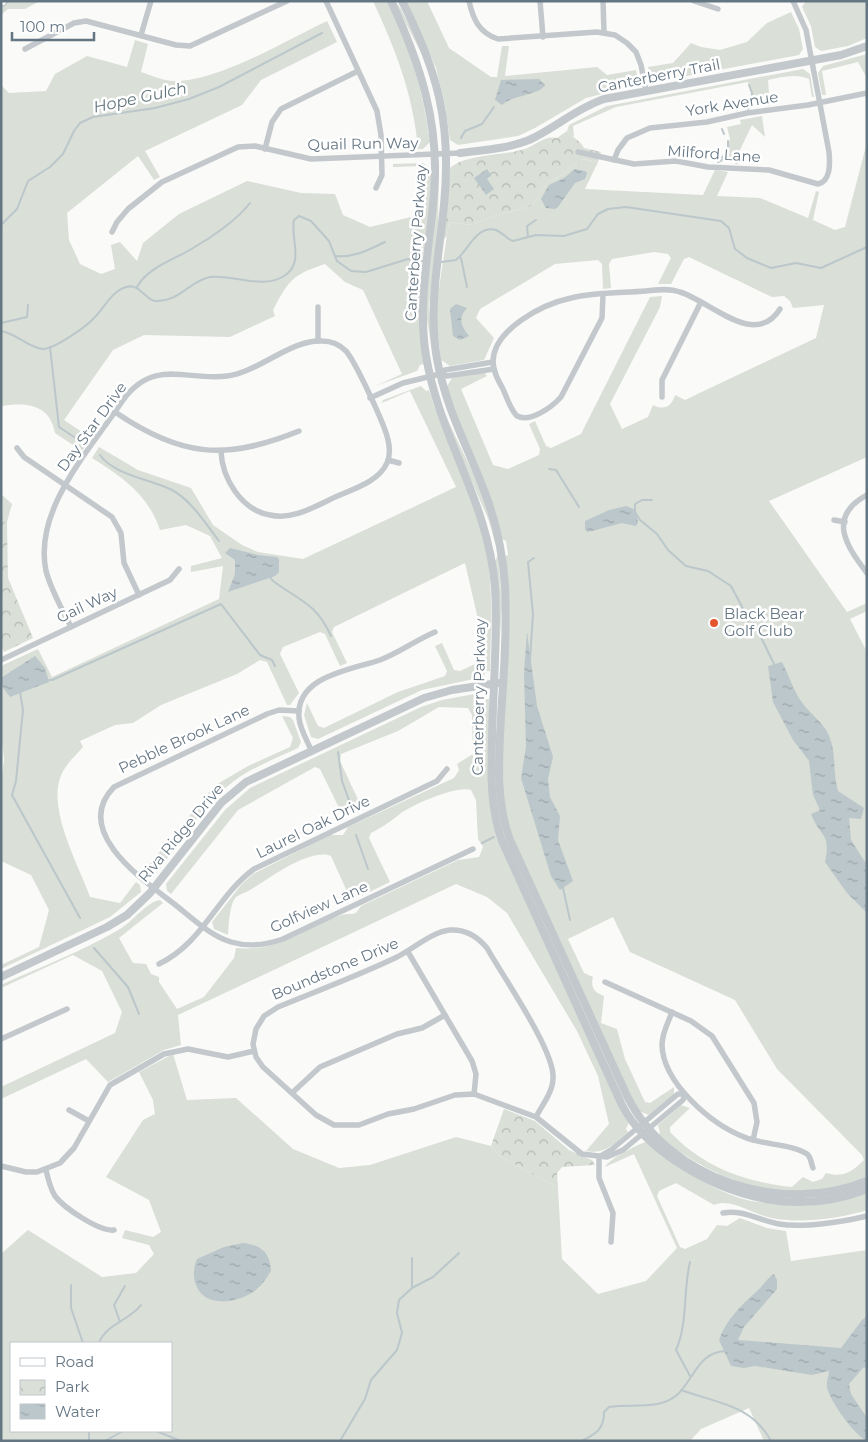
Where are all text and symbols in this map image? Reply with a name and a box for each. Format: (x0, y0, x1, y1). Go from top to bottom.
scale bar (12, 10, 95, 42)
text: 100 m (20, 17, 65, 36)
street label: Canterberry Trail (596, 54, 722, 97)
water label: Hope Gulch (92, 78, 188, 117)
street label: York Avenue (684, 87, 780, 120)
street label: Quail Run Way (307, 133, 420, 154)
street label: Milford Lane (667, 141, 761, 166)
street label: Canterberry Parkway (401, 163, 431, 322)
street label: Day Star Drive (53, 378, 130, 475)
street label: Gail Way (53, 582, 121, 627)
place label: Black Bear Golf Club (724, 604, 804, 640)
marker: Black Bear Golf Club (708, 617, 720, 629)
street label: Canterberry Parkway (468, 618, 489, 776)
street label: Pebble Brook Lane (115, 700, 252, 777)
street label: Riva Ridge Drive (134, 779, 227, 886)
street label: Laurel Oak Drive (253, 791, 373, 862)
street label: Golfview Lane (267, 876, 371, 937)
street label: Boundstone Drive (268, 933, 401, 1004)
legend (10, 1342, 172, 1432)
text: Road (55, 1352, 94, 1371)
text: Park (55, 1377, 89, 1396)
text: Water (55, 1402, 101, 1421)

